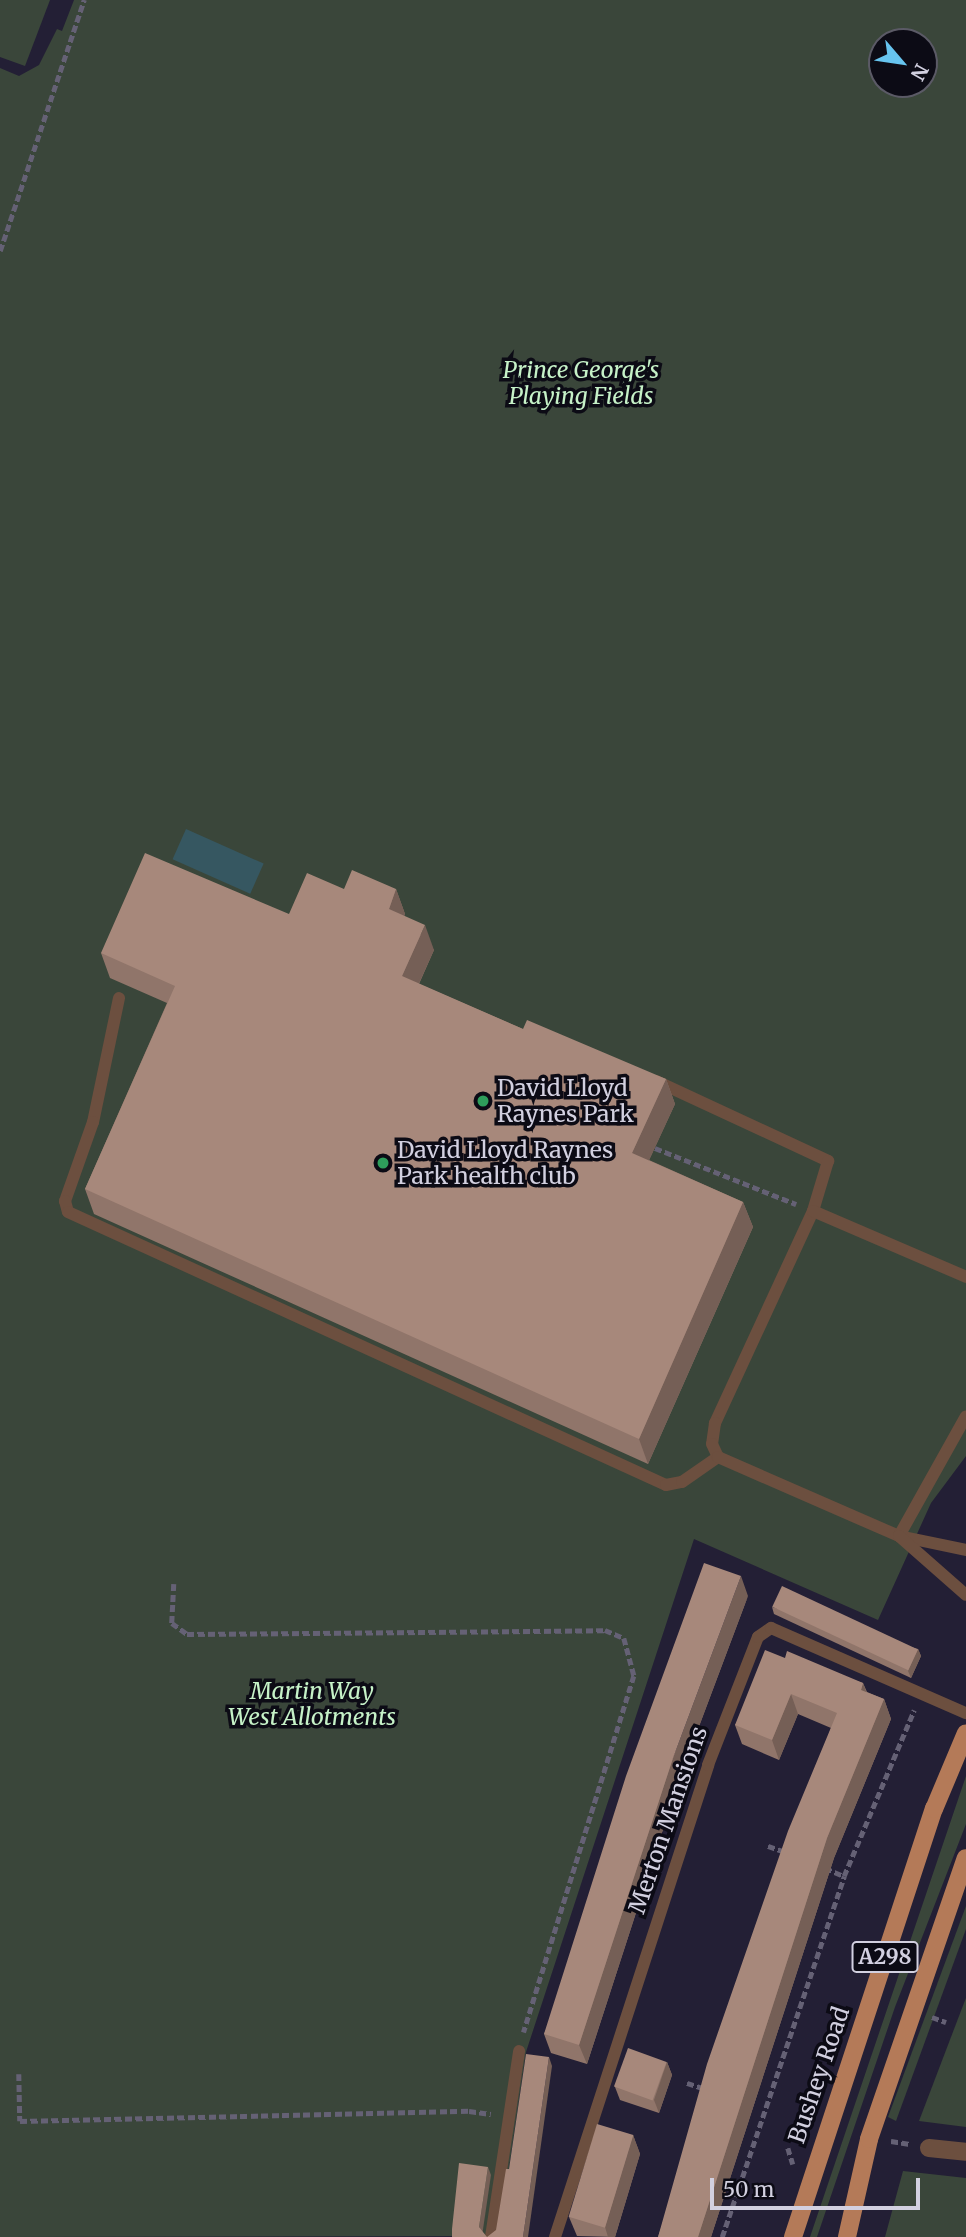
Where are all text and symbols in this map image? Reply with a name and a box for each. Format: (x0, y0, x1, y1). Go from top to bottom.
north arrow (868, 28, 938, 98)
text: N (905, 60, 934, 85)
park label: Prince George's Playing Fields (503, 356, 659, 410)
place label: David Lloyd Raynes Park (497, 1074, 634, 1128)
marker: David Lloyd Raynes Park (475, 1093, 491, 1109)
place label: David Lloyd Raynes Park health club (397, 1136, 613, 1190)
marker: David Lloyd Raynes Park health club (375, 1155, 391, 1171)
park label: Martin Way West Allotments (228, 1677, 396, 1731)
street label: Merton Mansions (623, 1723, 713, 1917)
road number: A298 (850, 1940, 920, 1974)
street label: Bushey Road (783, 2003, 855, 2147)
scale bar (714, 2164, 924, 2208)
text: 50 m (723, 2176, 774, 2203)

